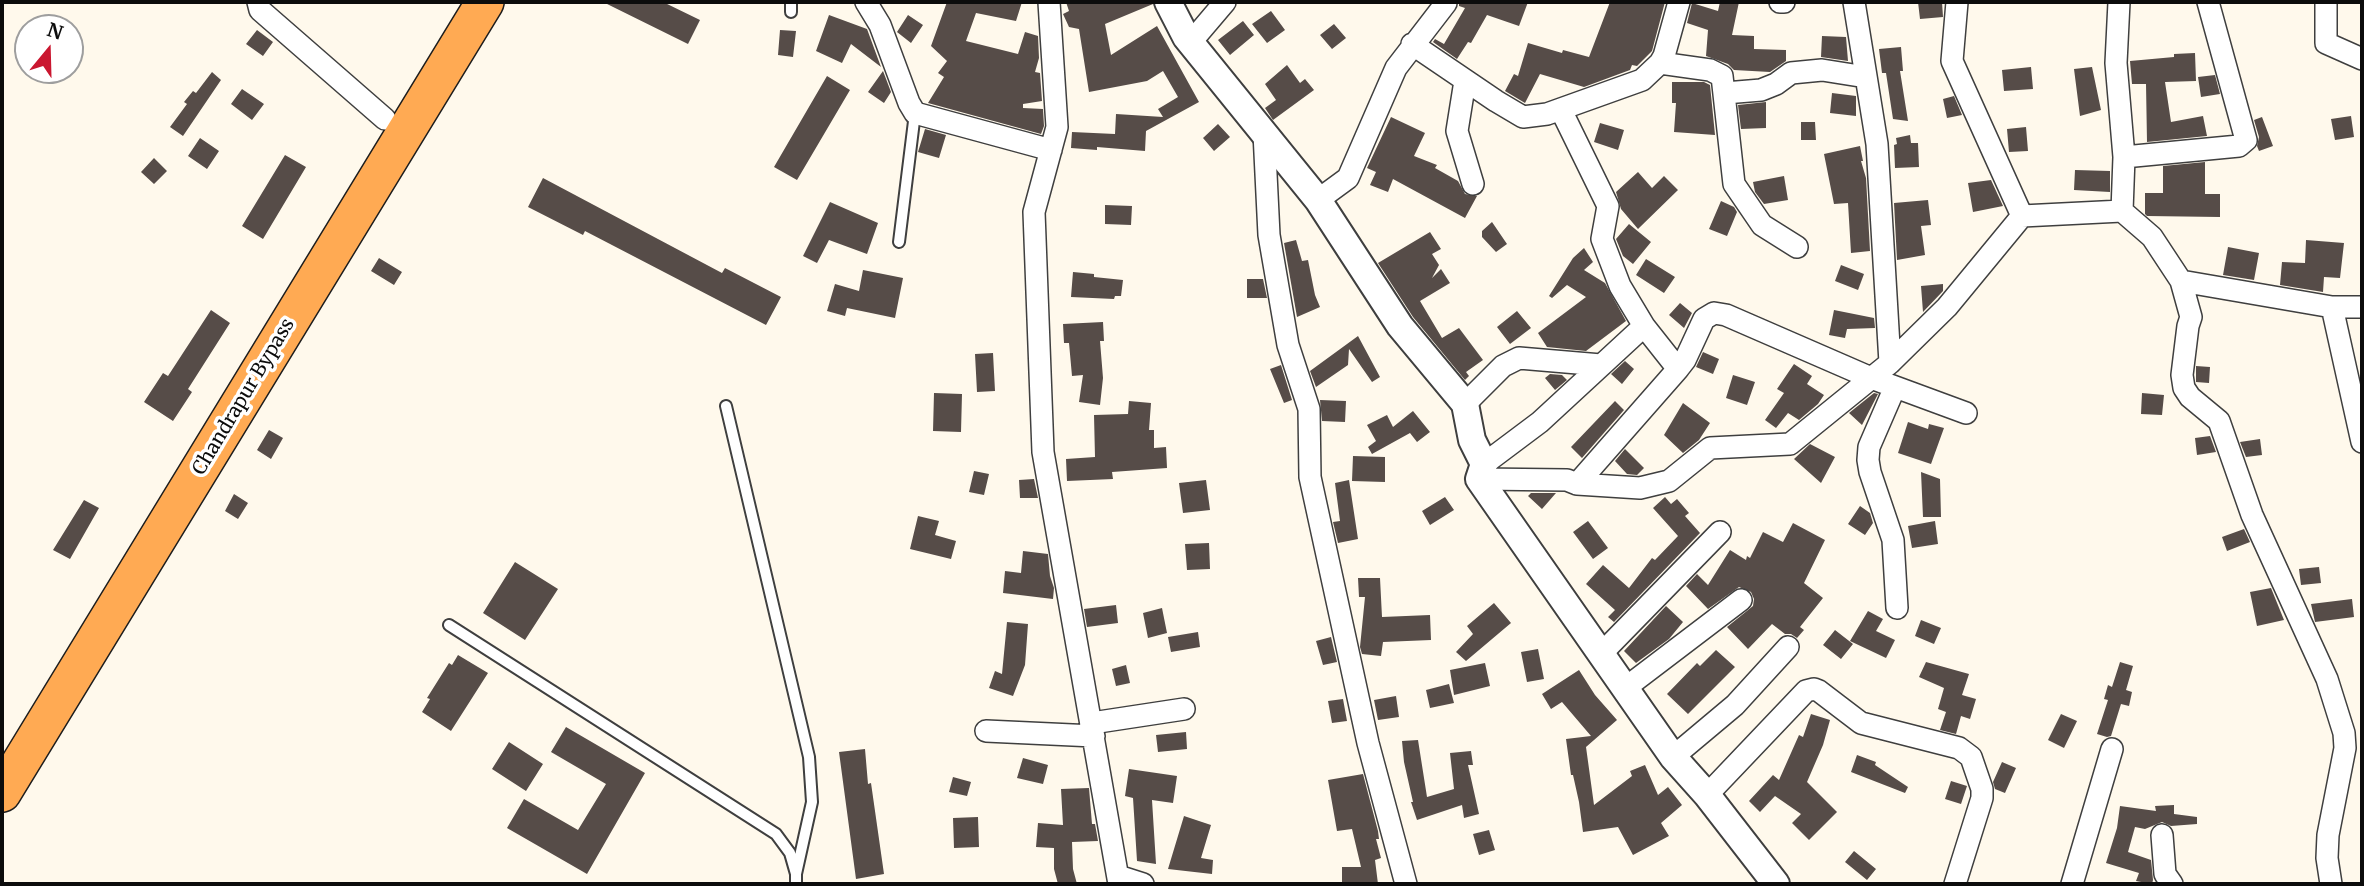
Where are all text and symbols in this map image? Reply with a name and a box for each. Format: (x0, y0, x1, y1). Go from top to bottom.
north arrow (14, 14, 84, 84)
text: N (44, 17, 66, 45)
street label: Chandrapur Bypass (188, 315, 300, 479)

